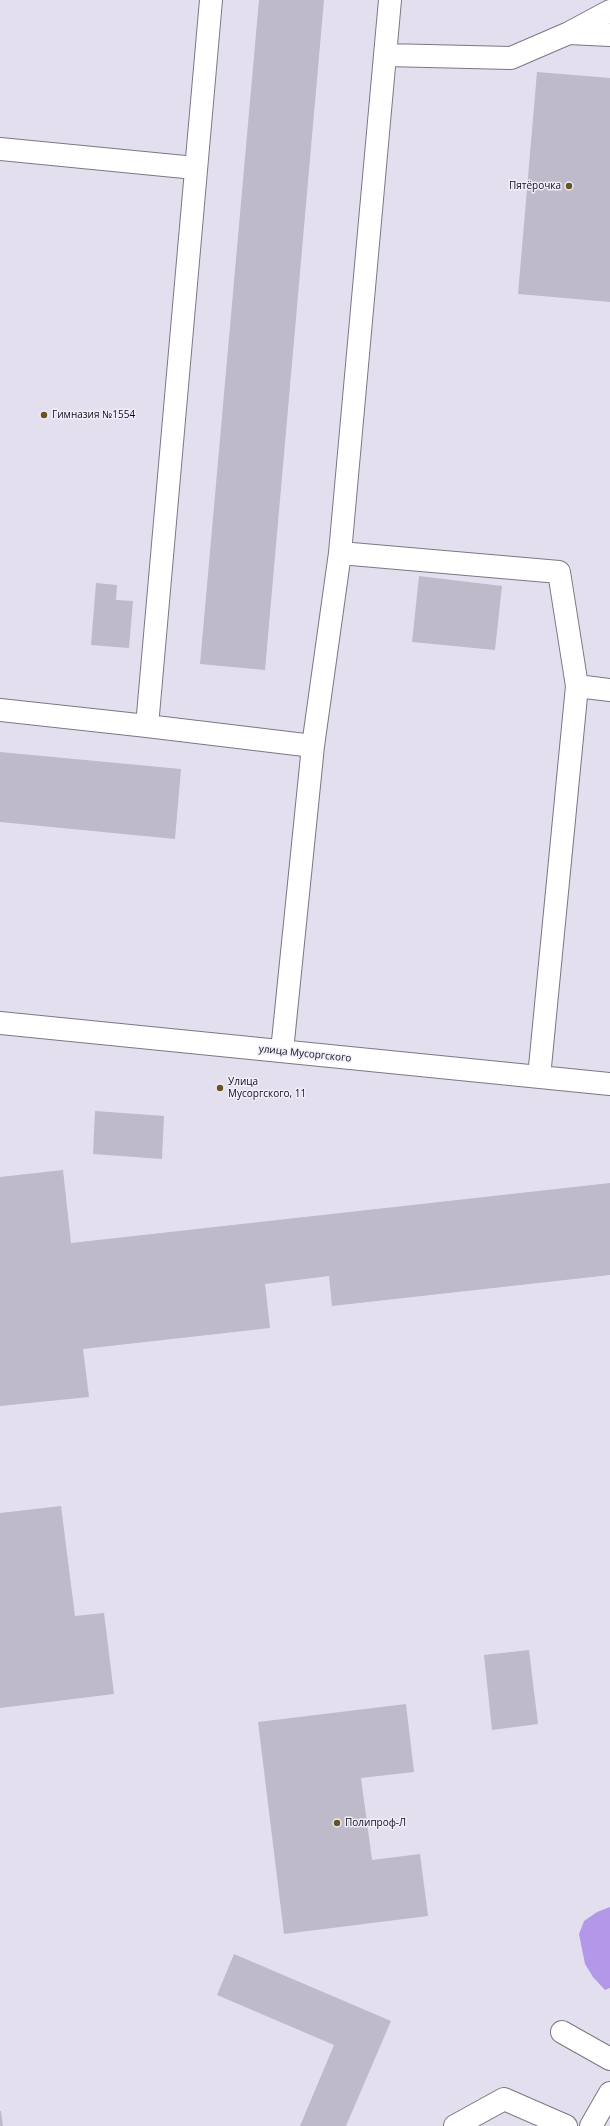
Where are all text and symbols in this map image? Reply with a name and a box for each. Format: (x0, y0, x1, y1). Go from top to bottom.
place label: Пятёрочка (509, 180, 561, 192)
marker: Пятёрочка (564, 181, 574, 191)
place label: Гимназия №1554 (52, 409, 135, 421)
marker: Гимназия №1554 (39, 410, 49, 420)
street label: улица Мусоргского (258, 1043, 352, 1065)
place label: Улица Мусоргского, 11 (228, 1076, 306, 1100)
marker: Улица Мусоргского, 11 (215, 1083, 225, 1093)
place label: Полипроф-Л (345, 1817, 406, 1829)
marker: Полипроф-Л (332, 1818, 342, 1828)

